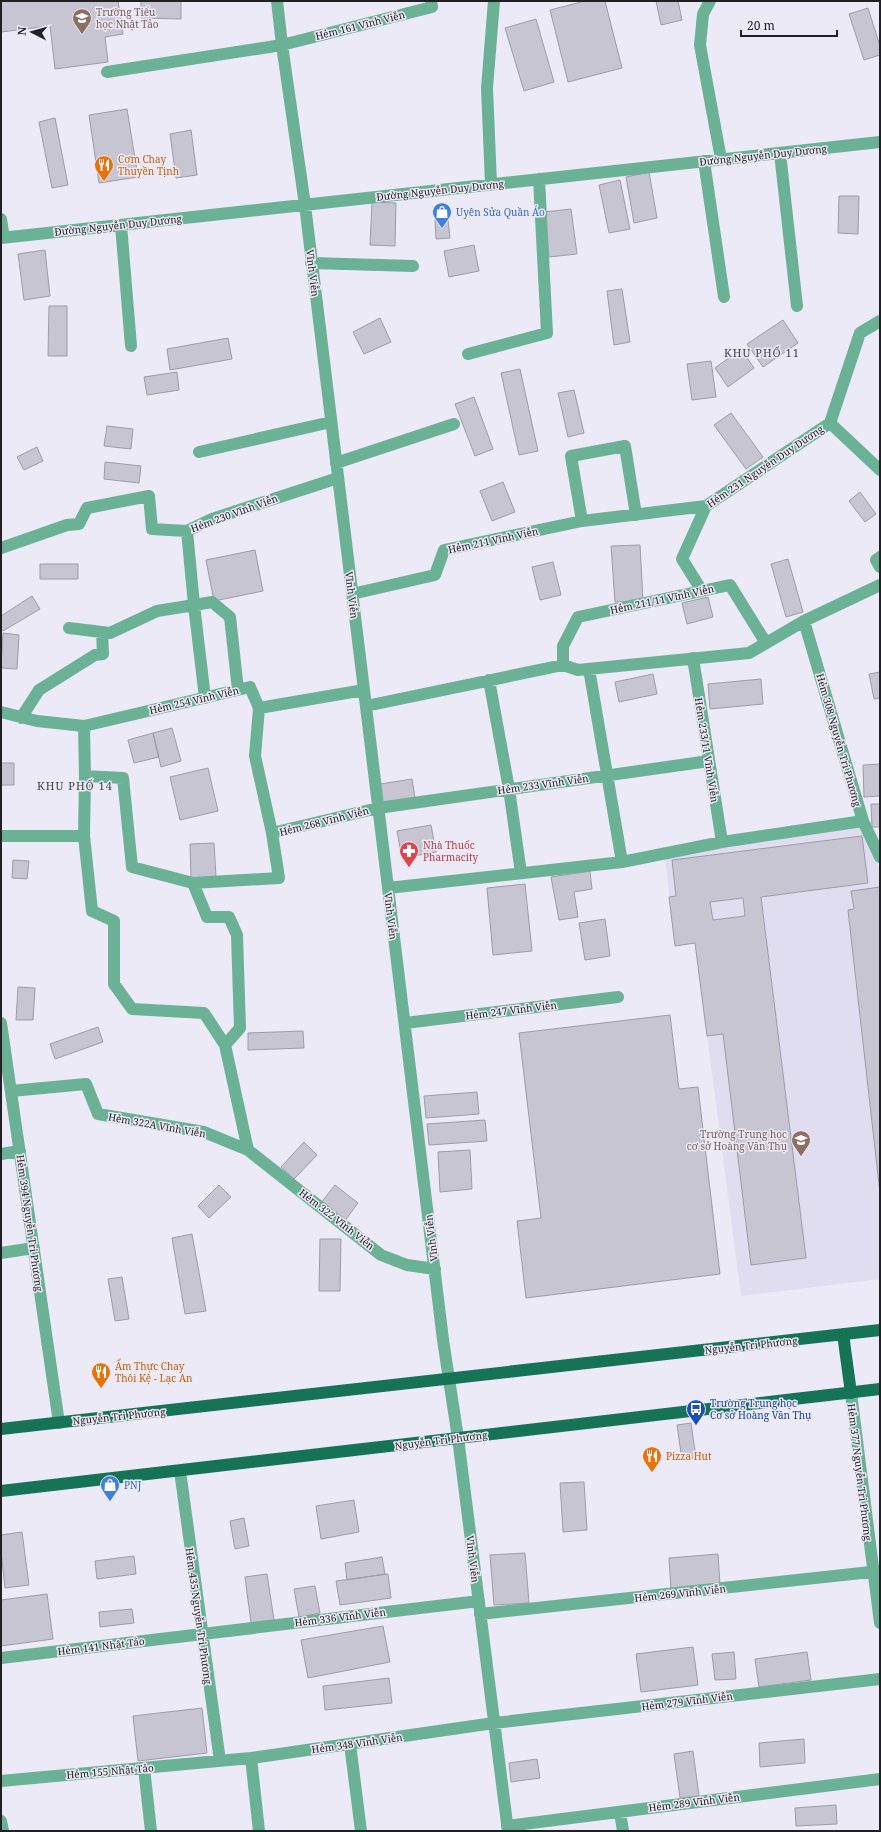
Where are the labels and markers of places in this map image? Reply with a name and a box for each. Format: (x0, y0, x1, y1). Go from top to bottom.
place label: Trường Tiểu học Nhật Tảo (96, 5, 159, 31)
school or university icon: Trường Tiểu học Nhật Tảo (71, 7, 93, 35)
place label: Cơm Chay Thuyền Tịnh (118, 152, 180, 178)
restaurant icon: Cơm Chay Thuyền Tịnh (93, 154, 115, 182)
shop icon: Uyên Sửa Quần Áo (431, 201, 453, 229)
place label: Uyên Sửa Quần Áo (456, 205, 545, 219)
place label: Nhà Thuốc Pharmacity (423, 838, 478, 864)
pharmacy icon: Nhà Thuốc Pharmacity (398, 840, 420, 868)
place label: Trường Trung học cơ sở Hoàng Văn Thụ (687, 1127, 788, 1153)
school or university icon: Trường Trung học cơ sở Hoàng Văn Thụ (790, 1129, 812, 1157)
place label: Ẩm Thực Chay Thôi Kệ - Lạc An (115, 1358, 193, 1385)
restaurant icon: Ẩm Thực Chay Thôi Kệ - Lạc An (90, 1361, 112, 1389)
place label: Trường Trung học Cơ sở Hoàng Văn Thụ (710, 1396, 812, 1422)
bus stop icon: Trường Trung học Cơ sở Hoàng Văn Thụ (685, 1398, 707, 1426)
restaurant icon: Pizza Hut (641, 1445, 663, 1473)
place label: Pizza Hut (666, 1449, 712, 1463)
shop icon: PNJ (99, 1474, 121, 1502)
place label: PNJ (124, 1478, 142, 1492)

